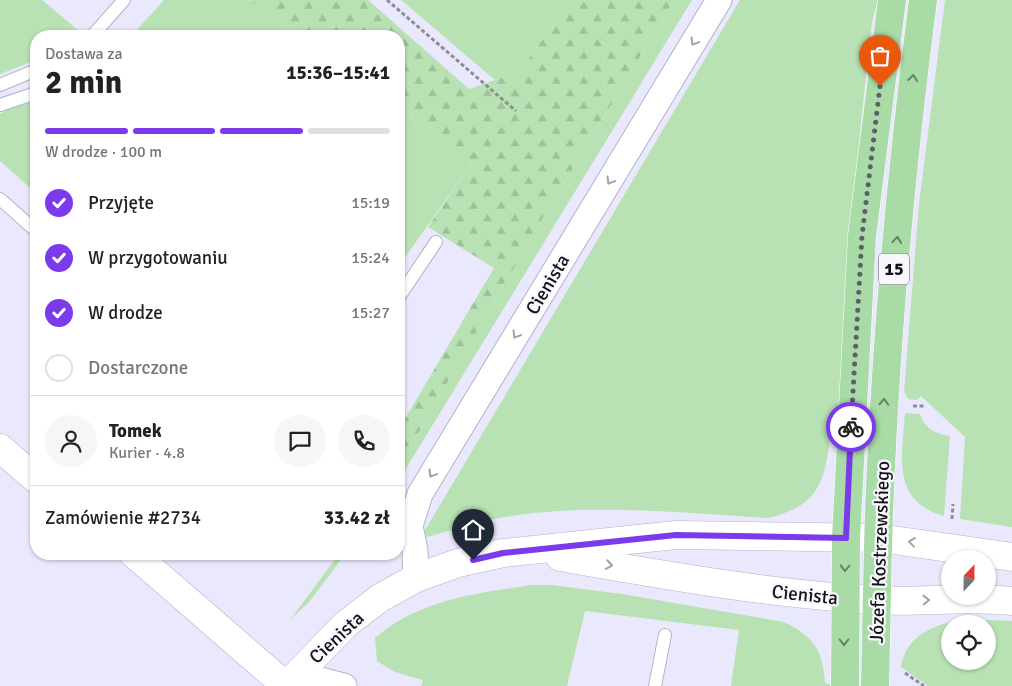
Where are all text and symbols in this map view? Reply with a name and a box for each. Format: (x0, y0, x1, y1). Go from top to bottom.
pin (859, 35, 901, 86)
one-way arrow (690, 36, 700, 45)
icon: bag (866, 42, 894, 70)
text: Dostawa za (45, 44, 123, 64)
text: 15:36–15:41 (286, 61, 390, 85)
text: 2 min (45, 63, 122, 102)
one-way arrow (907, 74, 918, 82)
text: W drodze · 100 m (45, 142, 162, 162)
one-way arrow (606, 175, 616, 184)
icon: check (45, 189, 73, 217)
text: Przyjęte (88, 191, 154, 215)
text: 15:19 (351, 193, 390, 213)
one-way arrow (891, 236, 902, 244)
icon: check (45, 244, 73, 272)
text: W przygotowaniu (88, 246, 228, 270)
text: 15:24 (351, 248, 390, 268)
street label: Cienista (521, 250, 575, 319)
road number: 15 (879, 253, 909, 284)
icon: check (45, 299, 73, 327)
text: W drodze (88, 301, 163, 325)
text: 15:27 (351, 303, 390, 323)
one-way arrow (513, 329, 523, 338)
text: Dostarczone (88, 356, 188, 380)
one-way arrow (879, 398, 890, 406)
courier (826, 402, 876, 452)
icon: bike (837, 413, 865, 441)
button: person (45, 415, 97, 467)
button: chat (274, 415, 326, 467)
button: phone (338, 415, 390, 467)
text: Tomek (109, 419, 162, 443)
text: Kurier · 4.8 (109, 443, 185, 463)
street label: Józefa Kostrzewskiego (865, 460, 895, 644)
one-way arrow (429, 468, 439, 477)
text: Zamówienie #2734 (45, 506, 201, 530)
text: 33.42 zł (324, 506, 390, 530)
pin (452, 509, 494, 560)
icon: home (459, 516, 487, 544)
one-way arrow (908, 537, 916, 548)
north arrow (941, 550, 996, 605)
map controls (941, 550, 996, 670)
one-way arrow (604, 560, 613, 570)
one-way arrow (840, 564, 850, 572)
street label: Cienista (771, 580, 839, 610)
one-way arrow (922, 595, 930, 605)
street label: Cienista (304, 606, 369, 669)
button: locate (941, 615, 996, 670)
one-way arrow (839, 638, 849, 646)

